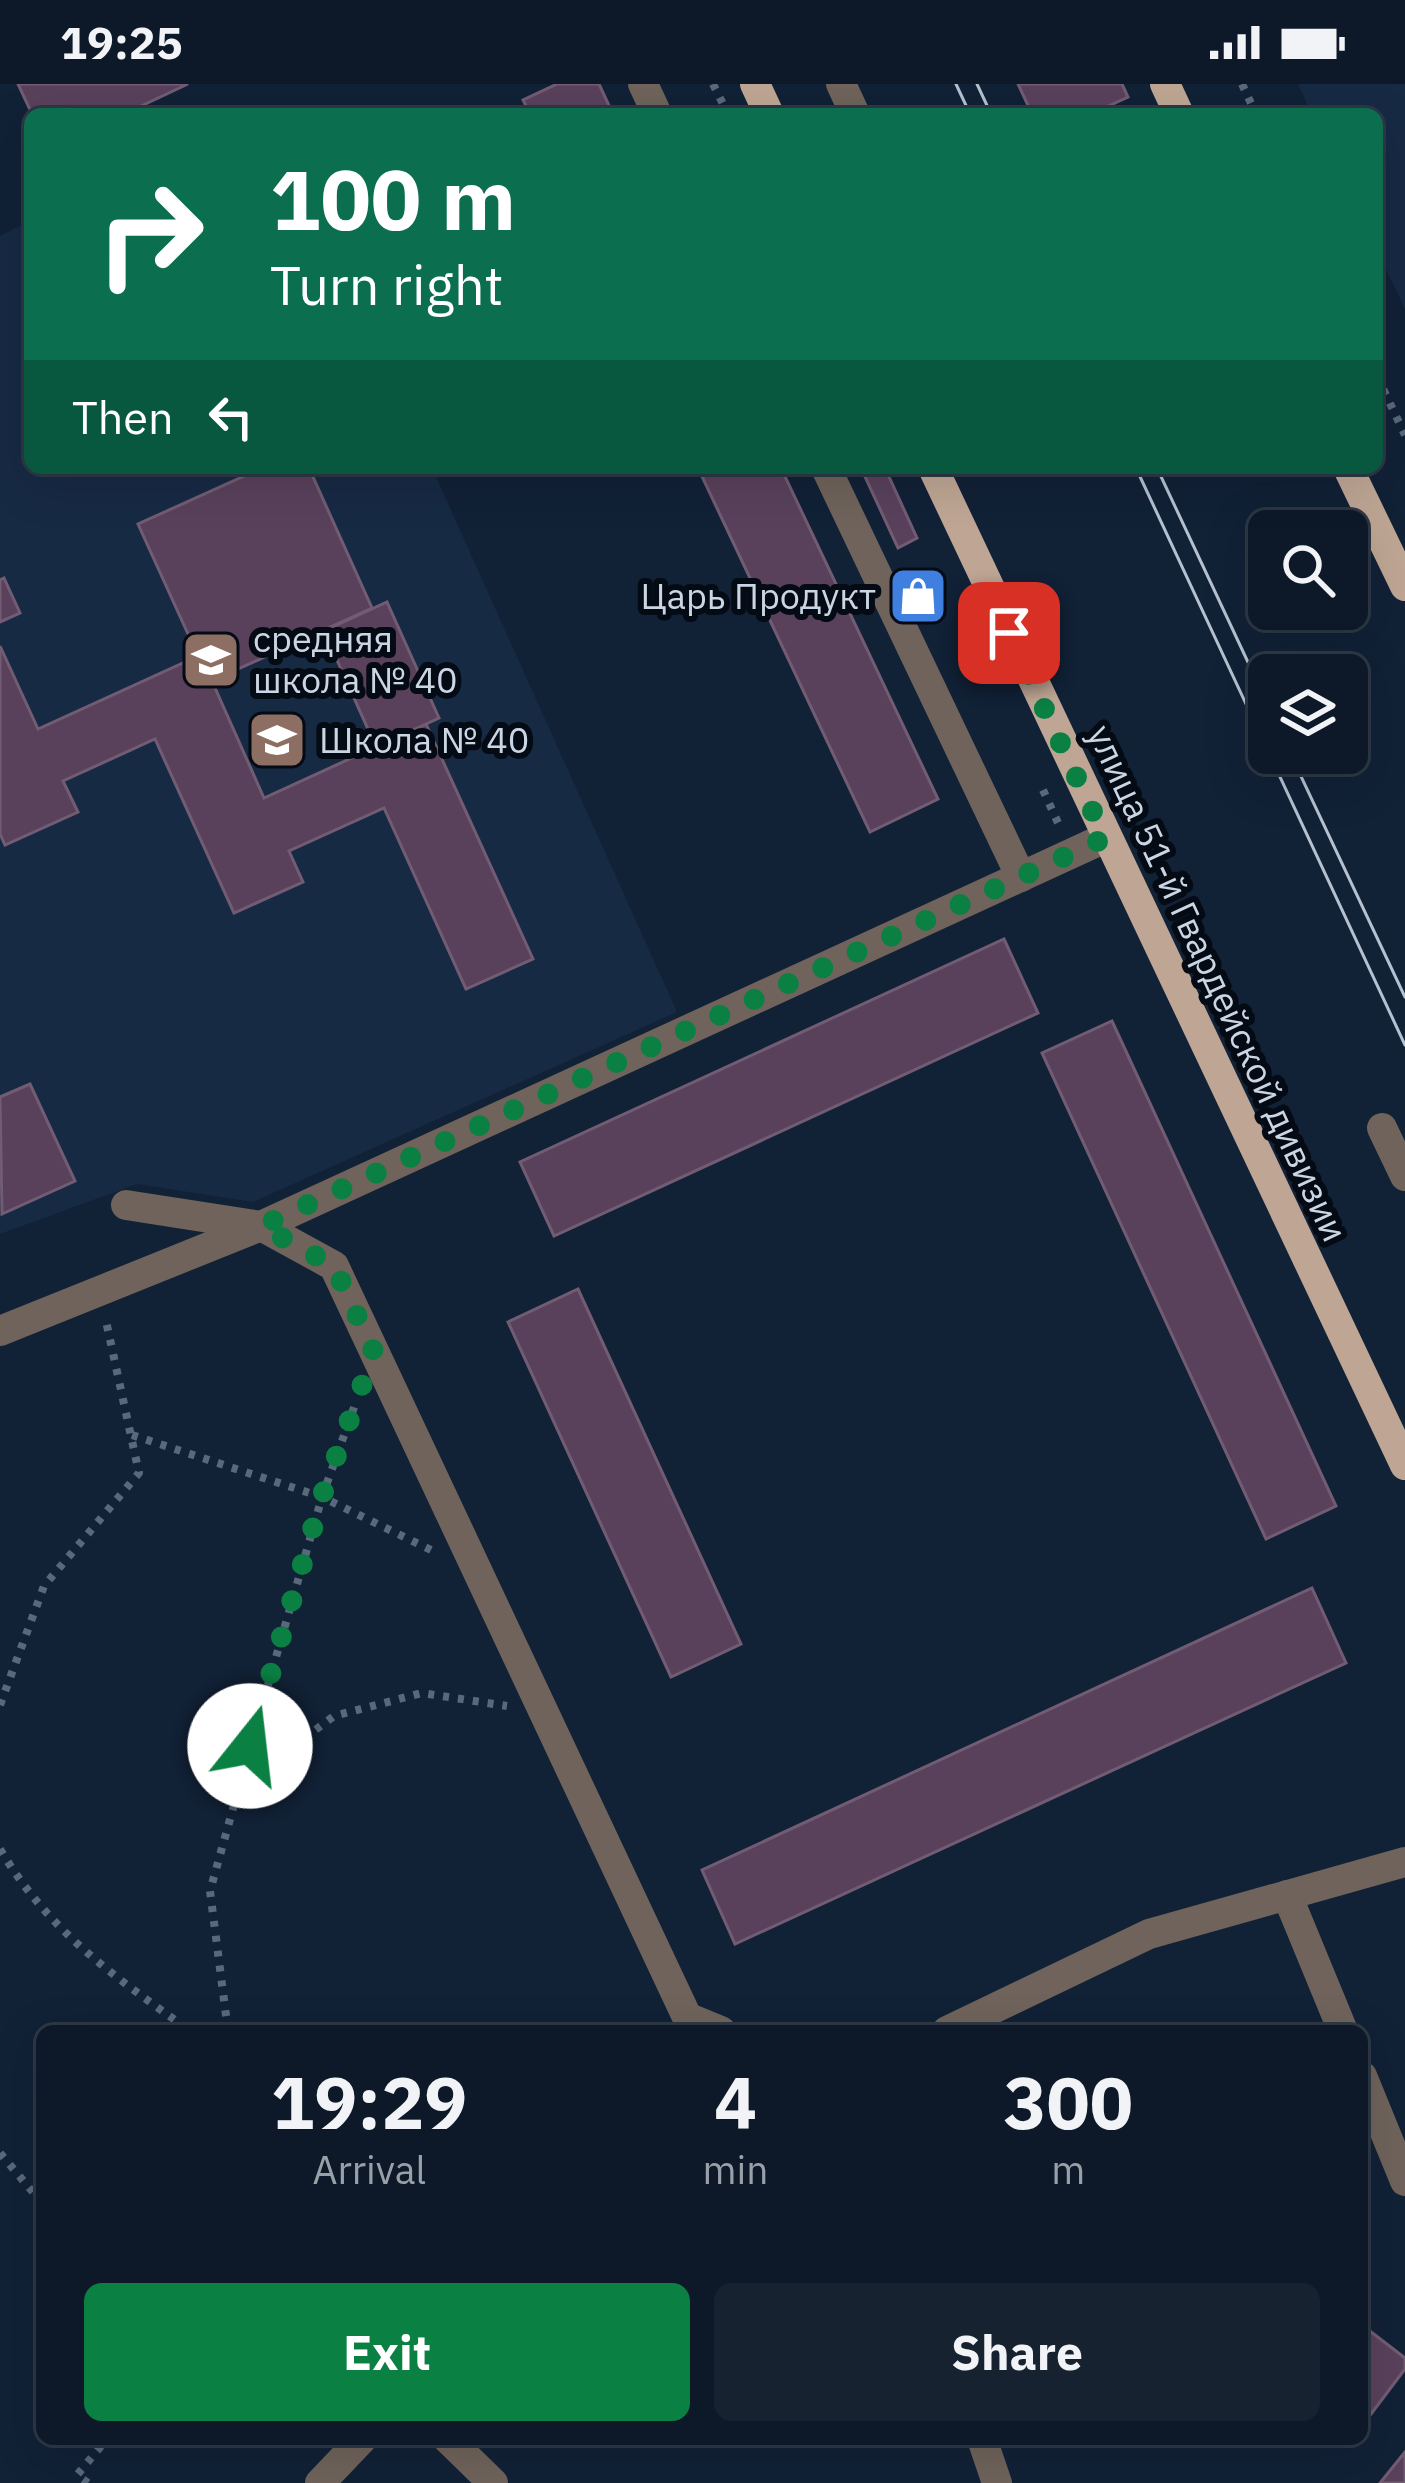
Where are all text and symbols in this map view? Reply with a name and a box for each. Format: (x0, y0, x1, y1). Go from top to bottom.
text: 19:25 (60, 13, 183, 71)
text: 100 m (270, 144, 516, 253)
icon: right (72, 156, 228, 312)
text: Turn right (270, 250, 504, 320)
icon: left (198, 384, 264, 450)
text: Then (72, 388, 174, 446)
map controls (1248, 510, 1368, 774)
button: search (1248, 510, 1368, 630)
shop icon: Царь Продукт (887, 565, 949, 627)
place label: Царь Продукт (641, 572, 876, 619)
pin (958, 582, 1060, 684)
icon: arrive (976, 600, 1042, 666)
place label: средняя школа № 40 (253, 615, 458, 703)
school or university icon: средняя школа № 40 (180, 629, 242, 691)
button: layers (1248, 654, 1368, 774)
school or university icon: Школа № 40 (246, 709, 308, 771)
place label: Школа № 40 (319, 716, 529, 763)
street label: улица 51-й Гвардейской дивизии (1078, 717, 1359, 1249)
position arrow (187, 1683, 313, 1809)
text: 19:29 (271, 2055, 468, 2149)
text: 4 (714, 2055, 757, 2149)
text: 300 (1003, 2055, 1133, 2149)
text: Arrival (312, 2144, 426, 2195)
text: min (703, 2144, 768, 2195)
text: m (1051, 2144, 1085, 2195)
button: Exit (84, 2283, 690, 2421)
button: Share (714, 2283, 1320, 2421)

